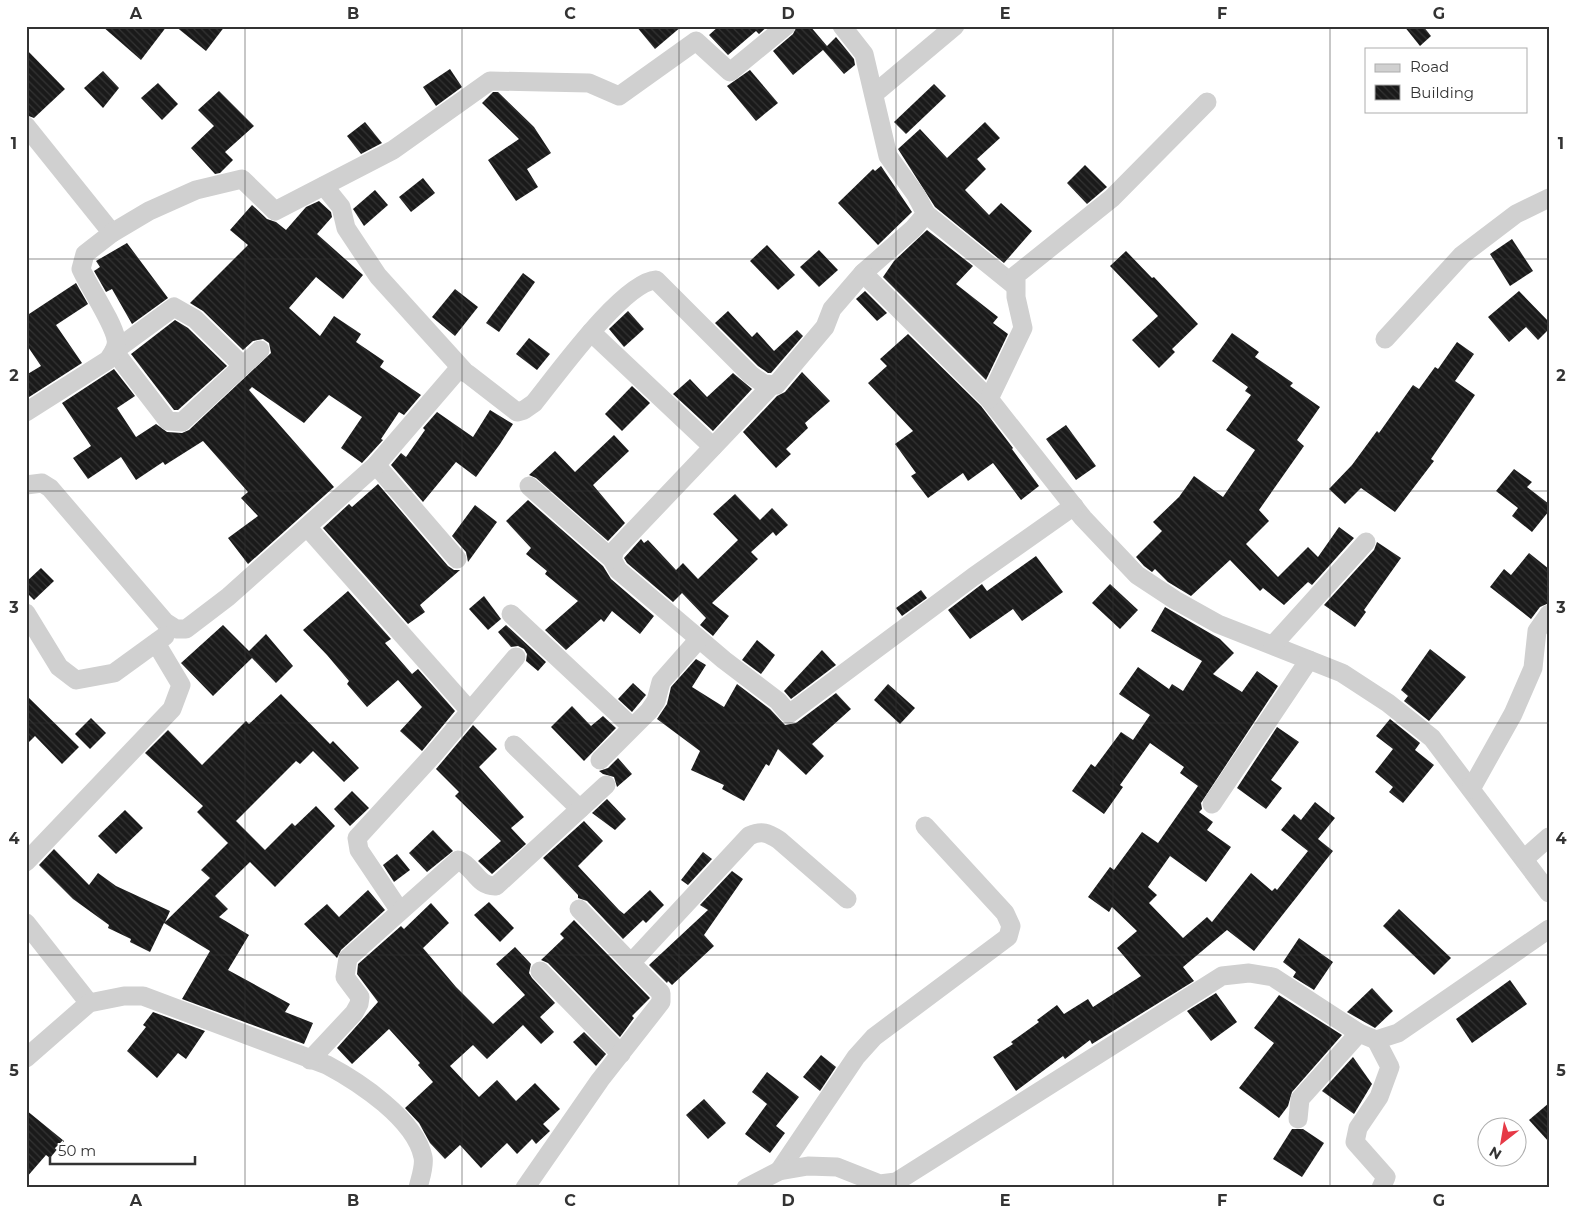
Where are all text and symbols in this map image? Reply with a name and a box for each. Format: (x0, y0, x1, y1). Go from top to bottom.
text: A (129, 4, 143, 23)
text: B (347, 4, 359, 23)
text: C (564, 4, 576, 23)
text: D (781, 4, 795, 23)
text: E (1000, 4, 1010, 23)
text: F (1217, 4, 1227, 23)
text: G (1433, 4, 1445, 23)
legend (1365, 48, 1528, 112)
text: Road (1410, 57, 1449, 76)
text: Building (1410, 83, 1474, 102)
text: 1 (11, 134, 17, 153)
text: 1 (1558, 134, 1564, 153)
text: 2 (9, 366, 19, 385)
text: 2 (1556, 366, 1566, 385)
text: 3 (8, 598, 19, 617)
text: 3 (1555, 598, 1566, 617)
text: 4 (8, 829, 20, 848)
text: 4 (1555, 829, 1567, 848)
text: 5 (9, 1061, 19, 1080)
text: 5 (1556, 1061, 1566, 1080)
north arrow (1478, 1116, 1528, 1166)
scale bar (50, 1134, 195, 1166)
text: 50 m (58, 1141, 96, 1160)
text: N (1486, 1143, 1505, 1164)
text: A (129, 1191, 143, 1210)
text: B (347, 1191, 359, 1210)
text: C (564, 1191, 576, 1210)
text: D (781, 1191, 795, 1210)
text: E (1000, 1191, 1010, 1210)
text: F (1217, 1191, 1227, 1210)
text: G (1433, 1191, 1445, 1210)

